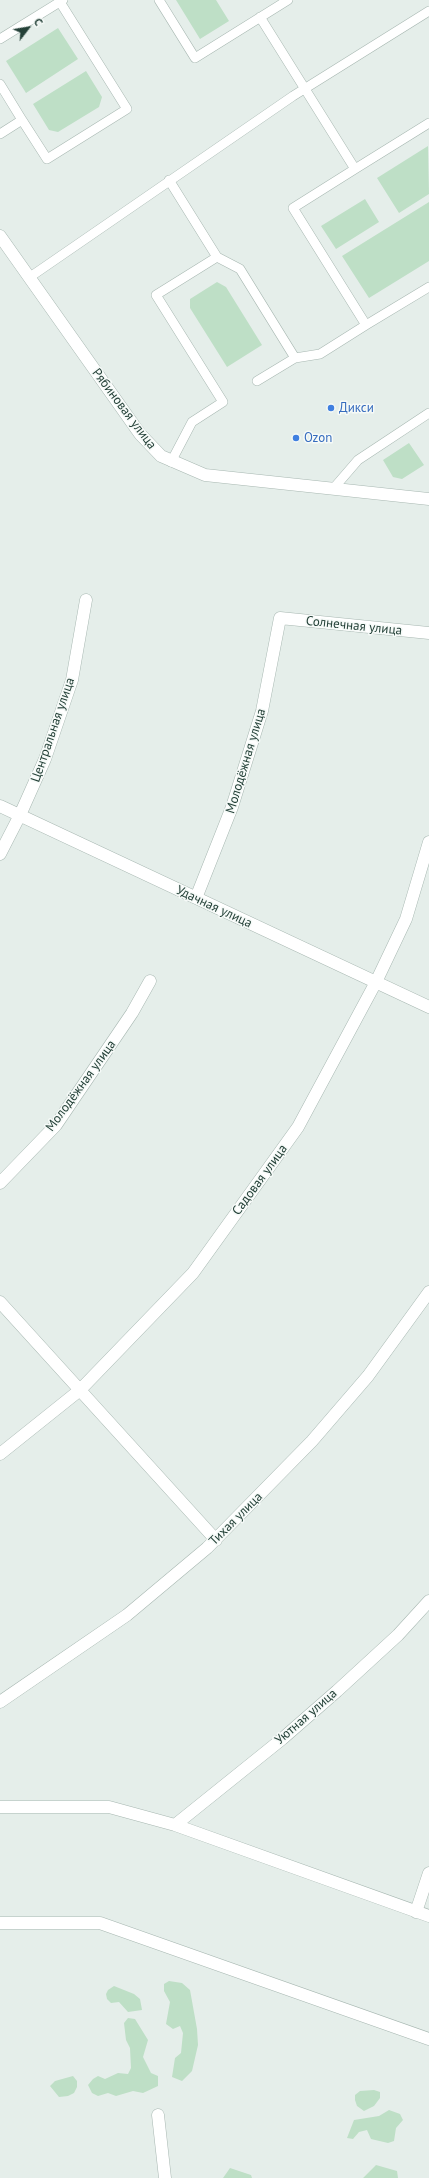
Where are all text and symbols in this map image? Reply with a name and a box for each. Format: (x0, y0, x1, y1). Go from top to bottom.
north arrow (8, 8, 48, 48)
text: С (31, 16, 46, 28)
street label: Рябиновая улица (89, 366, 159, 452)
place label: Дикси (339, 400, 374, 416)
marker: Дикси (326, 403, 336, 413)
place label: Ozon (304, 430, 332, 446)
marker: Ozon (291, 433, 301, 443)
street label: Солнечная улица (305, 613, 403, 639)
street label: Центральная улица (28, 676, 78, 784)
street label: Молодёжная улица (223, 707, 269, 815)
street label: Удачная улица (174, 883, 254, 931)
street label: Молодёжная улица (43, 1037, 119, 1135)
street label: Садовая улица (229, 1142, 291, 1218)
street label: Тихая улица (206, 1489, 266, 1549)
street label: Уютная улица (272, 1686, 340, 1748)

